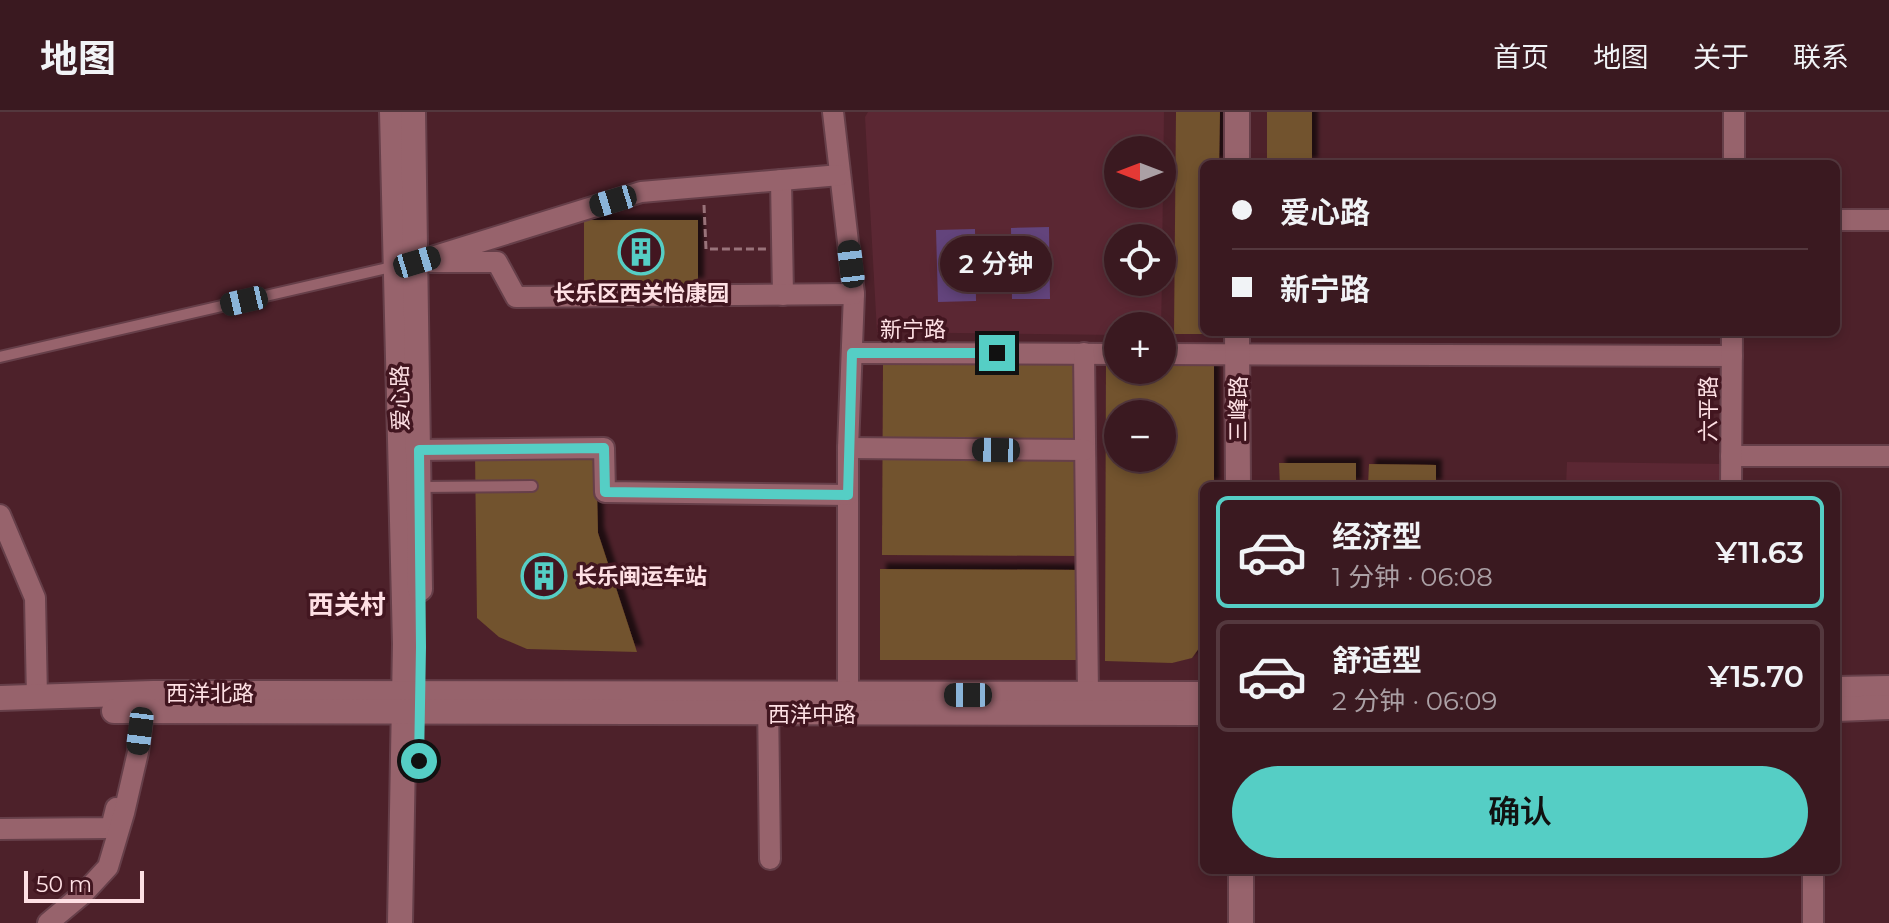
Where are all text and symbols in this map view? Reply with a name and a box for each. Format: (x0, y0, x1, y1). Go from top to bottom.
text: 地图 (40, 35, 116, 82)
text: 首页 (1493, 40, 1549, 74)
text: 地图 (1593, 40, 1649, 74)
text: 关于 (1693, 40, 1749, 74)
text: 联系 (1793, 40, 1849, 74)
north arrow (1104, 136, 1176, 208)
map controls (1104, 136, 1176, 472)
car (587, 183, 639, 219)
text: 爱心路 (1280, 194, 1370, 231)
button: locate (1104, 224, 1176, 296)
building icon: 长乐区西关怡康园 (617, 228, 665, 276)
callout: 2 分钟 (941, 237, 1053, 293)
car (836, 239, 866, 289)
car (391, 244, 443, 280)
text: 2 分钟 (959, 248, 1033, 280)
text: 新宁路 (1280, 271, 1370, 308)
place label: 长乐区西关怡康园 (553, 280, 729, 307)
car (218, 284, 270, 318)
button: + (1104, 312, 1176, 384)
street label: 新宁路 (880, 316, 946, 343)
route end (979, 335, 1015, 371)
street label: 爱心路 (386, 365, 415, 431)
street label: 三峰路 (1225, 376, 1252, 442)
street label: 六平路 (1695, 376, 1722, 442)
button: − (1104, 400, 1176, 472)
car (972, 438, 1020, 462)
icon: car (1236, 516, 1308, 588)
text: 经济型 (1332, 518, 1422, 555)
text: ¥11.63 (1715, 534, 1804, 571)
building icon: 长乐闽运车站 (520, 552, 568, 600)
text: 1 分钟 · 06:08 (1332, 561, 1493, 593)
place label: 长乐闽运车站 (575, 563, 707, 590)
district label: 西关村 (308, 589, 386, 621)
icon: car (1236, 640, 1308, 712)
text: 舒适型 (1332, 642, 1422, 679)
text: ¥15.70 (1708, 658, 1804, 695)
street label: 西洋北路 (166, 680, 254, 707)
car (944, 683, 992, 707)
text: 2 分钟 · 06:09 (1332, 685, 1497, 717)
street label: 西洋中路 (768, 701, 856, 728)
car (125, 706, 155, 756)
route start (401, 743, 437, 779)
button: 确认 (1232, 766, 1808, 858)
scale bar (24, 867, 144, 903)
text: 50 m (36, 871, 92, 898)

